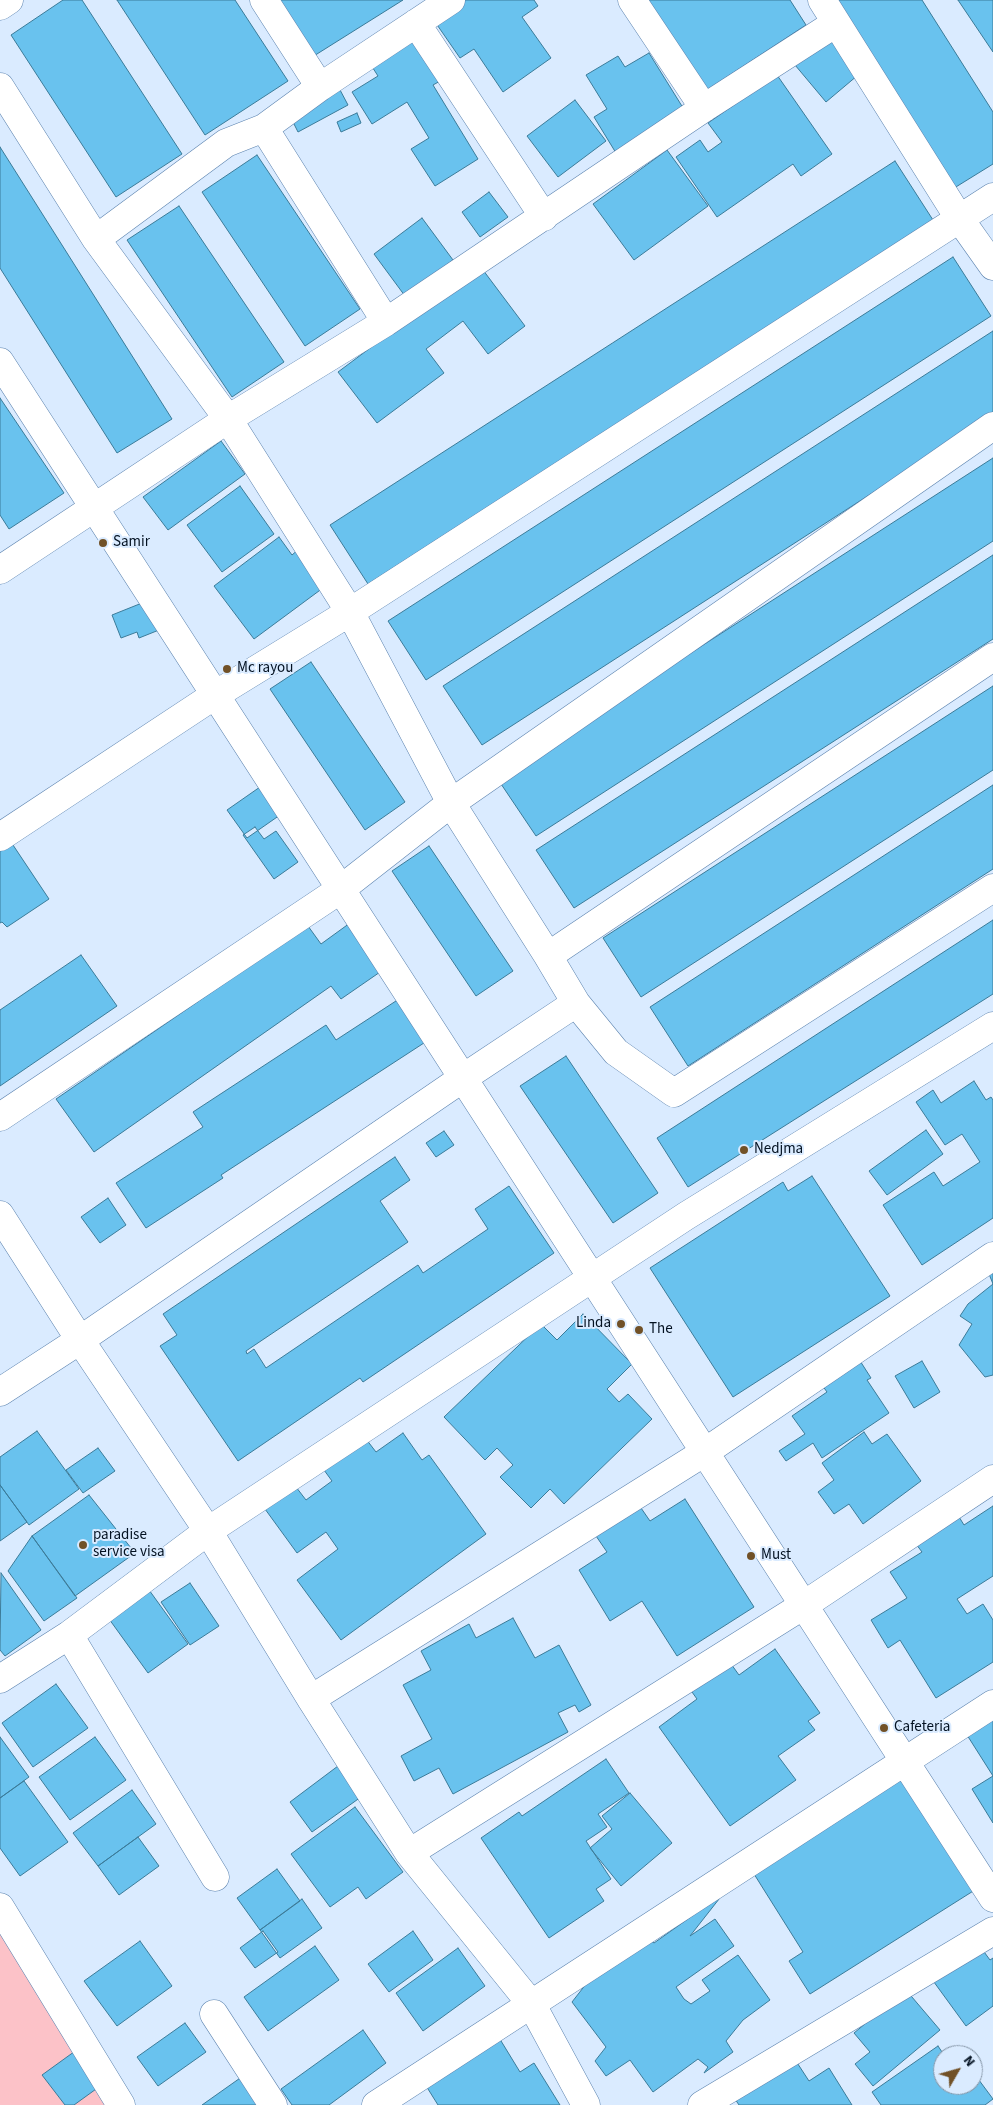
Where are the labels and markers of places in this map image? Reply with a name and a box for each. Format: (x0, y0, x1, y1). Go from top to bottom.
place label: Samir (113, 534, 150, 552)
marker: Samir (97, 537, 109, 549)
place label: Mc rayou (237, 660, 293, 678)
marker: Mc rayou (221, 663, 233, 675)
place label: Nedjma (754, 1141, 803, 1159)
marker: Nedjma (738, 1144, 750, 1156)
place label: Linda (576, 1315, 611, 1333)
marker: Linda (615, 1318, 627, 1330)
place label: The (649, 1321, 673, 1339)
marker: The (633, 1324, 645, 1336)
place label: paradise service visa (93, 1527, 165, 1562)
marker: paradise service visa (77, 1539, 89, 1551)
place label: Must (761, 1547, 791, 1565)
marker: Must (745, 1550, 757, 1562)
place label: Cafeteria (894, 1719, 950, 1737)
marker: Cafeteria (878, 1722, 890, 1734)

